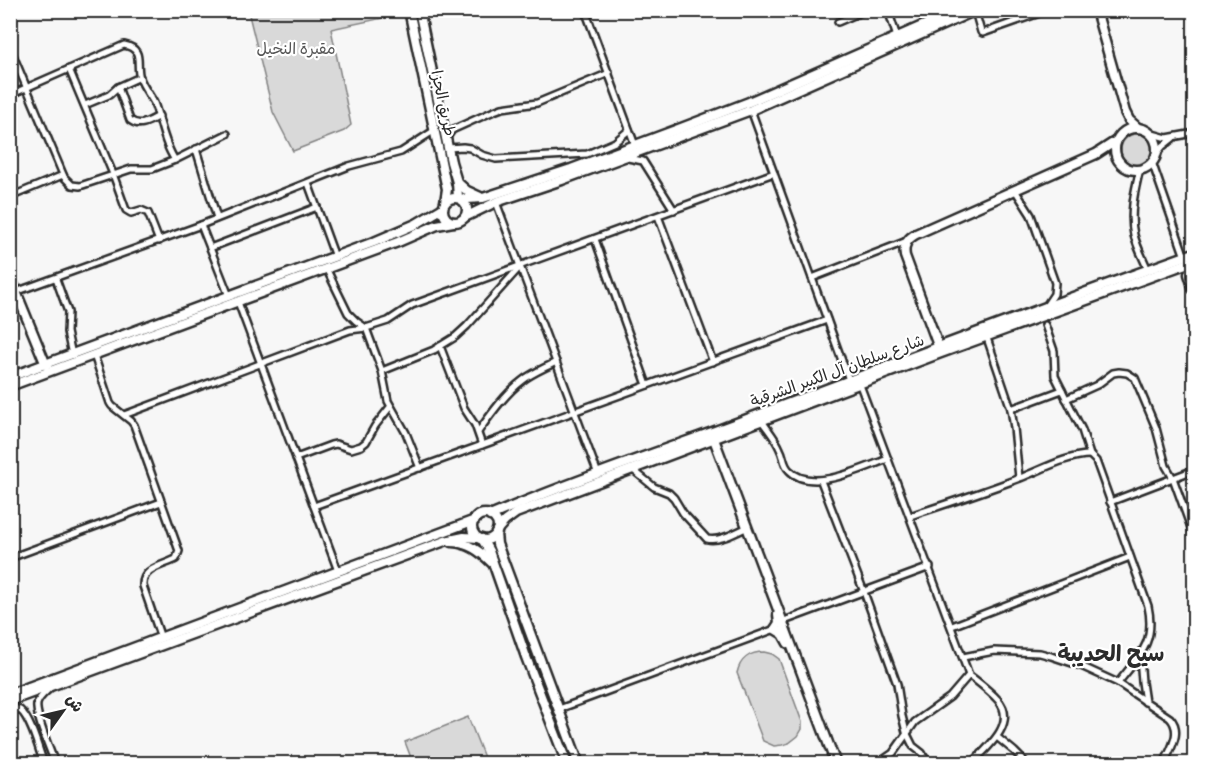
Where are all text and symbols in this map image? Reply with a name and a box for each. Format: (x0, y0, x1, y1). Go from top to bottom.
park label: مقبرة النخيل (256, 37, 336, 59)
street label: طريق الجزا (426, 68, 462, 138)
street label: شارع سلطان آل الكبير الشرقية (747, 328, 927, 413)
district label: سيح الحديبة (1058, 638, 1164, 668)
north arrow (33, 681, 93, 741)
text: ش (61, 689, 89, 716)

